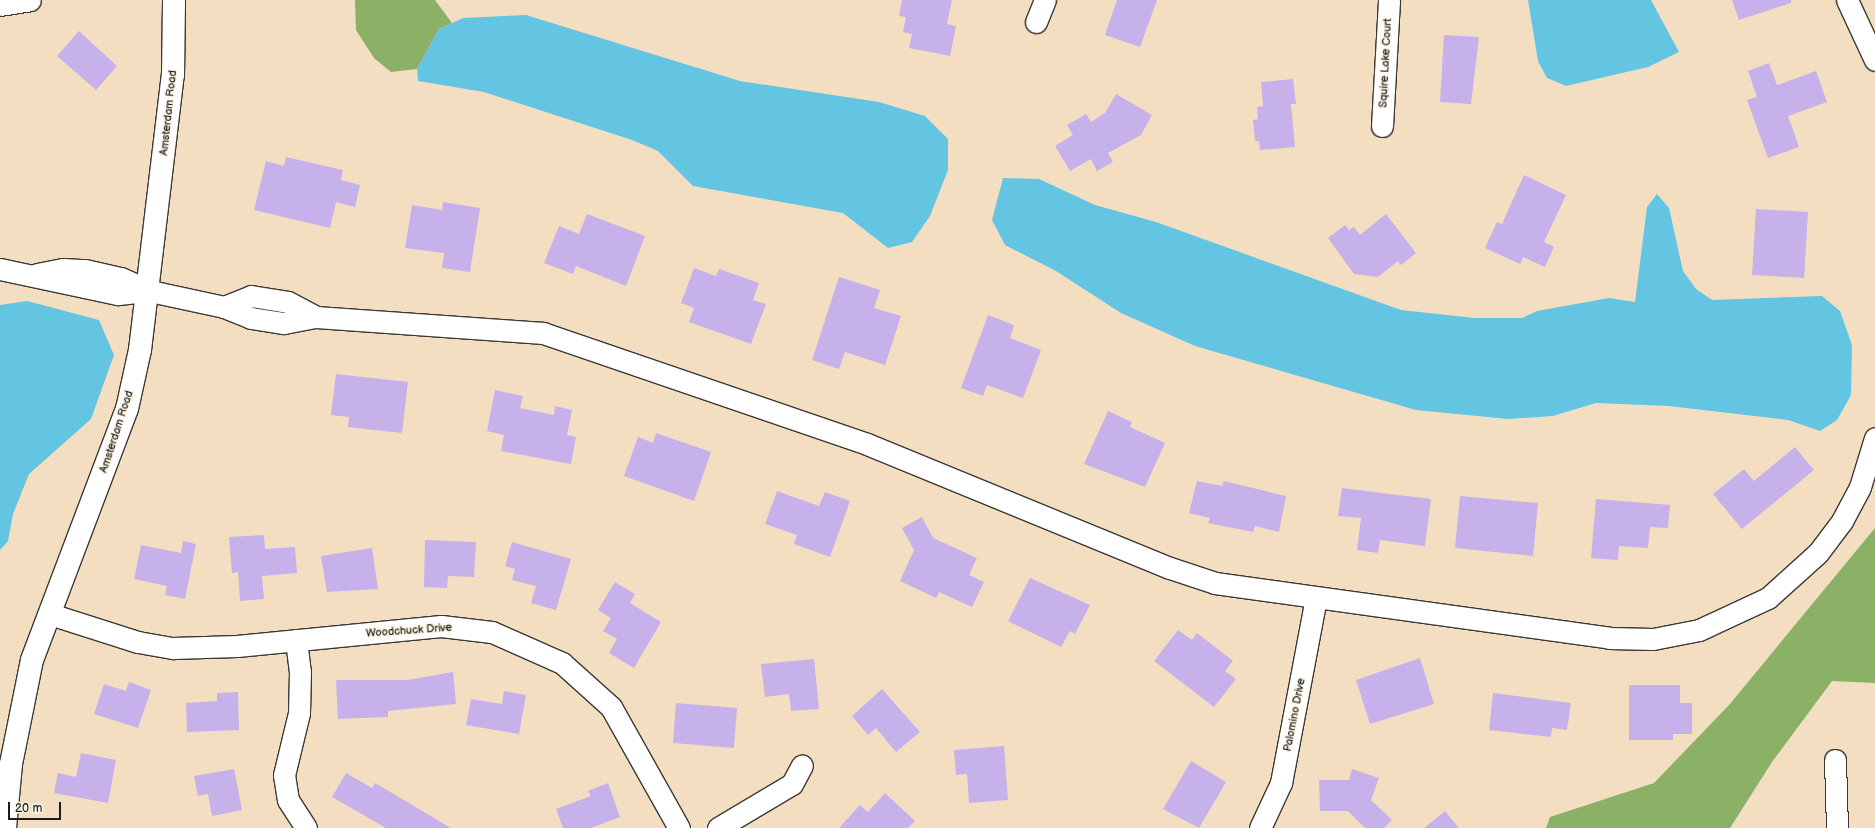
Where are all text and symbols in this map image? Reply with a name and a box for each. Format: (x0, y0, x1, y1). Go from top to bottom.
street label: Squire Lake Court (1377, 18, 1395, 108)
street label: Amsterdam Road (158, 70, 180, 156)
street label: Amsterdam Road (97, 389, 137, 475)
street label: Woodchuck Drive (366, 621, 452, 641)
street label: Palomino Drive (1281, 677, 1309, 753)
scale bar (10, 794, 63, 820)
text: 20 m (15, 801, 42, 816)

